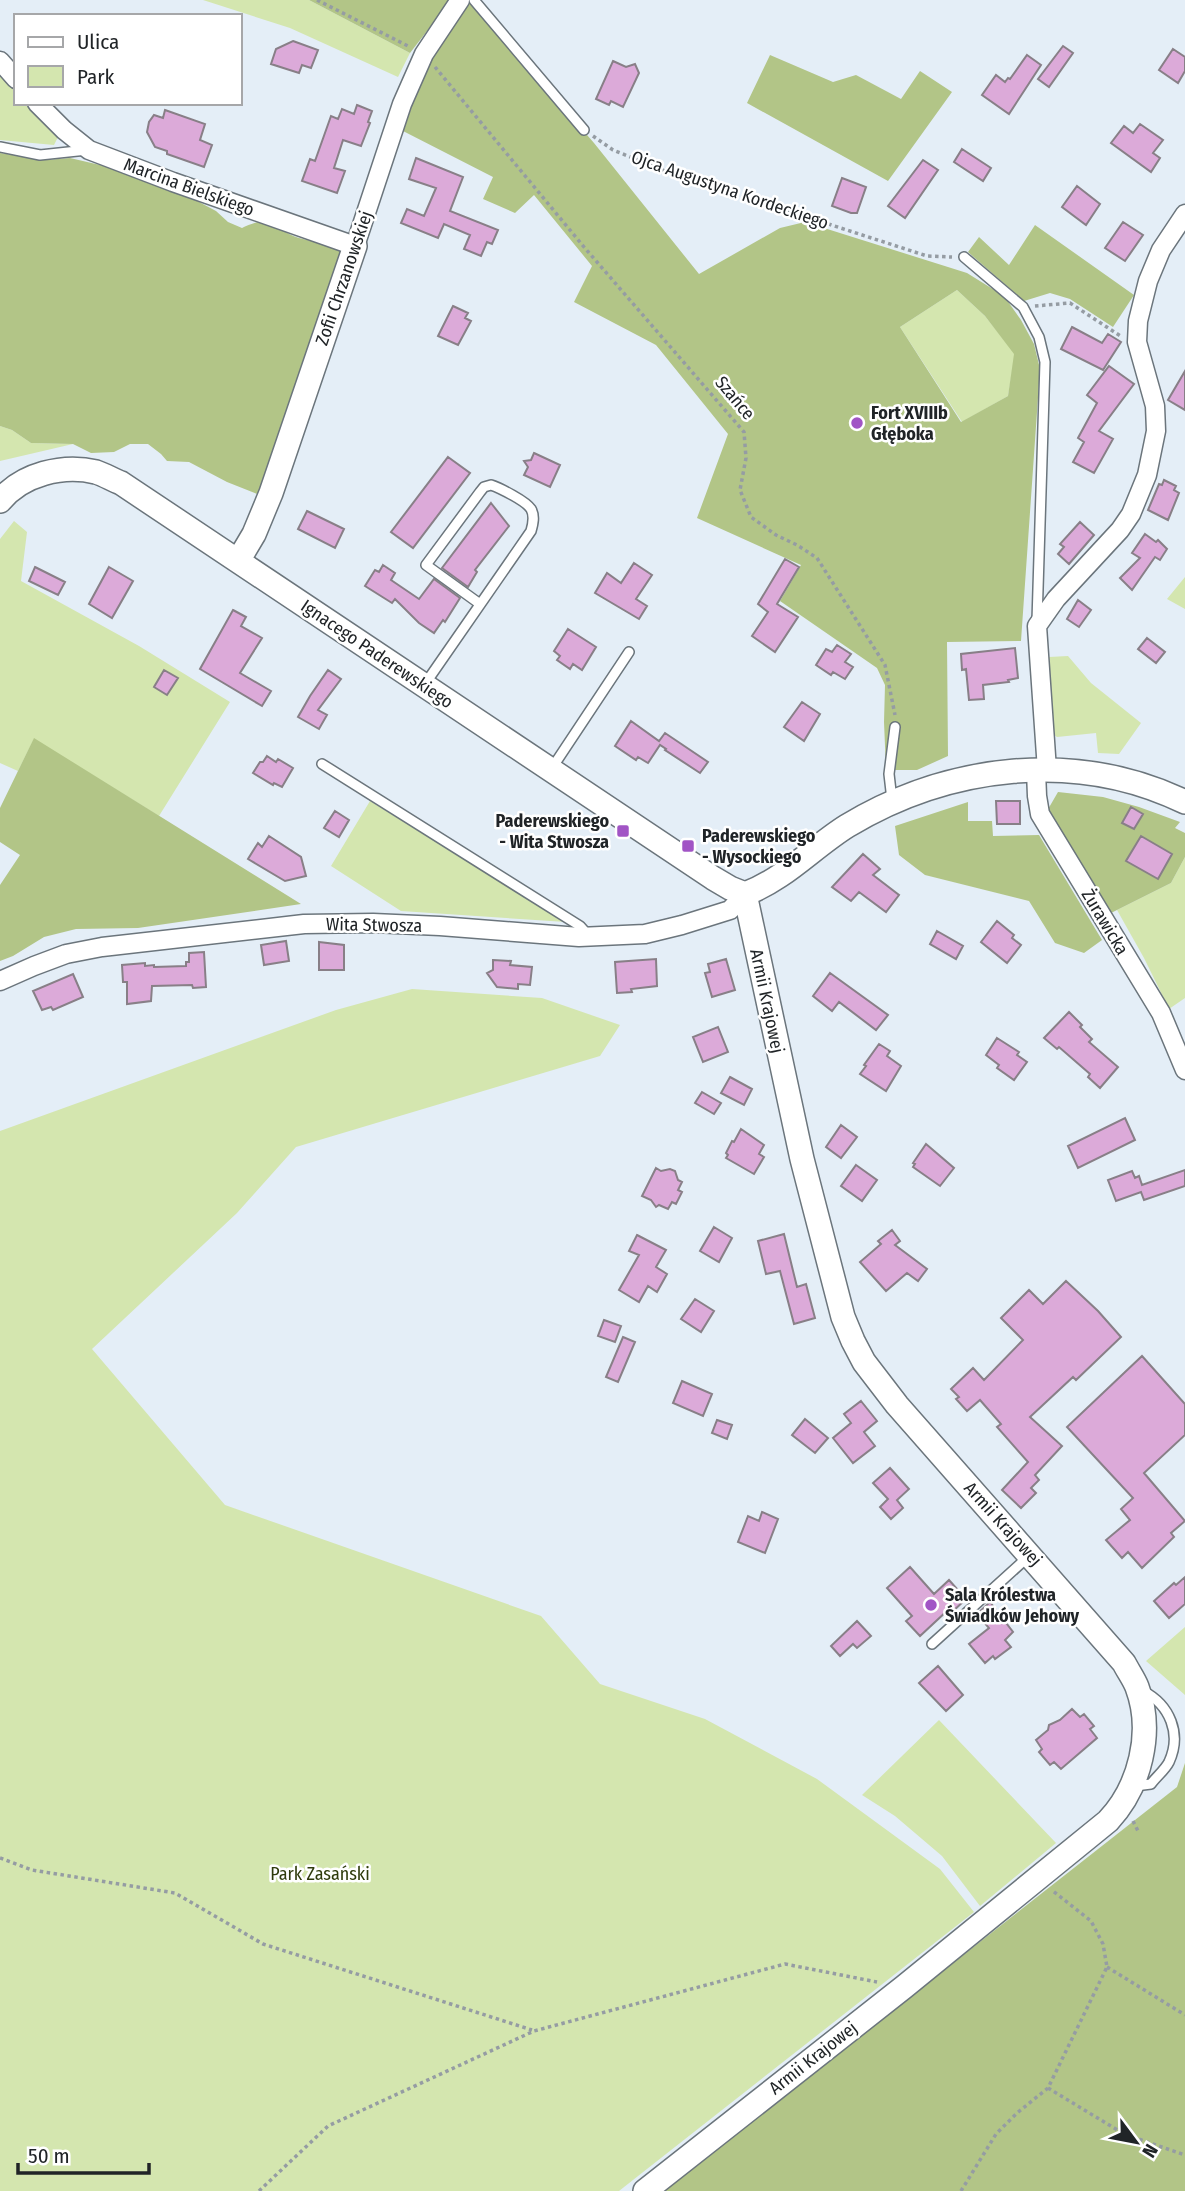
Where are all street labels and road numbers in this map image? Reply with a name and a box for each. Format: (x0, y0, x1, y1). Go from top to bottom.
street label: Ojca Augustyna Kordeckiego (628, 146, 832, 234)
street label: Marcina Bielskiego (121, 153, 257, 221)
street label: Zofii Chrzanowskiej (311, 208, 377, 348)
street label: Szańce (710, 372, 760, 424)
street label: Ignacego Paderewskiego (297, 595, 457, 713)
street label: Żurawicka (1077, 885, 1133, 959)
street label: Wita Stwosza (326, 913, 423, 937)
street label: Armii Krajowej (745, 947, 789, 1055)
street label: Armii Krajowej (959, 1477, 1047, 1571)
street label: Armii Krajowej (764, 2017, 862, 2099)

